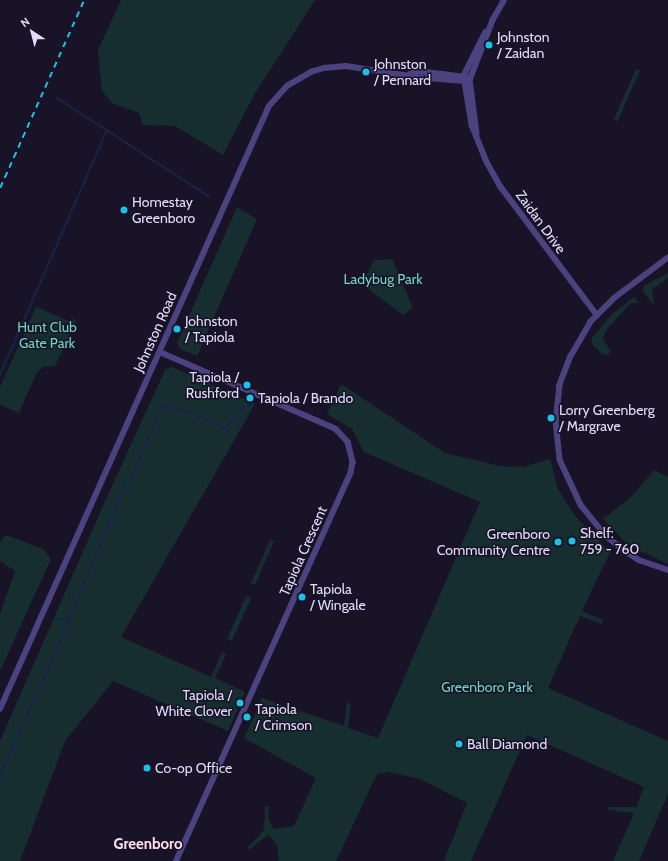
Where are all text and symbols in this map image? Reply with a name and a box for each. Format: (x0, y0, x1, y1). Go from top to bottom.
north arrow (12, 12, 52, 52)
text: N (18, 14, 32, 30)
place label: Johnston / Zaidan (497, 29, 549, 62)
marker: Johnston / Zaidan (484, 40, 494, 50)
place label: Johnston / Pennard (374, 56, 431, 88)
marker: Johnston / Pennard (361, 67, 371, 77)
street label: Zaidan Drive (512, 187, 570, 257)
place label: Homestay Greenboro (132, 194, 195, 226)
marker: Homestay Greenboro (119, 205, 129, 215)
park label: Ladybug Park (343, 271, 423, 287)
street label: Johnston Road (130, 289, 180, 375)
place label: Johnston / Tapiola (185, 313, 237, 346)
park label: Hunt Club Gate Park (17, 319, 77, 352)
marker: Johnston / Tapiola (172, 324, 182, 334)
place label: Tapiola / Rushford (186, 369, 239, 402)
marker: Tapiola / Rushford (242, 380, 252, 390)
place label: Tapiola / Brando (258, 390, 353, 406)
marker: Tapiola / Brando (245, 393, 255, 403)
place label: Lorry Greenberg / Margrave (559, 402, 655, 434)
marker: Lorry Greenberg / Margrave (546, 413, 556, 423)
street label: Tapiola Crescent (276, 503, 330, 599)
place label: Shelf: 759 - 760 (580, 525, 639, 558)
place label: Greenboro Community Centre (437, 526, 550, 558)
marker: Shelf: 759 - 760 (567, 536, 577, 546)
marker: Greenboro Community Centre (553, 537, 563, 547)
place label: Tapiola / Wingale (310, 581, 366, 614)
marker: Tapiola / Wingale (297, 592, 307, 602)
park label: Greenboro Park (441, 679, 533, 695)
place label: Tapiola / White Clover (155, 687, 232, 720)
marker: Tapiola / White Clover (235, 698, 245, 708)
place label: Tapiola / Crimson (255, 701, 312, 734)
marker: Tapiola / Crimson (242, 712, 252, 722)
place label: Ball Diamond (467, 736, 547, 752)
marker: Ball Diamond (454, 739, 464, 749)
place label: Co-op Office (155, 760, 232, 776)
marker: Co-op Office (142, 763, 152, 773)
district label: Greenboro (114, 836, 182, 854)

